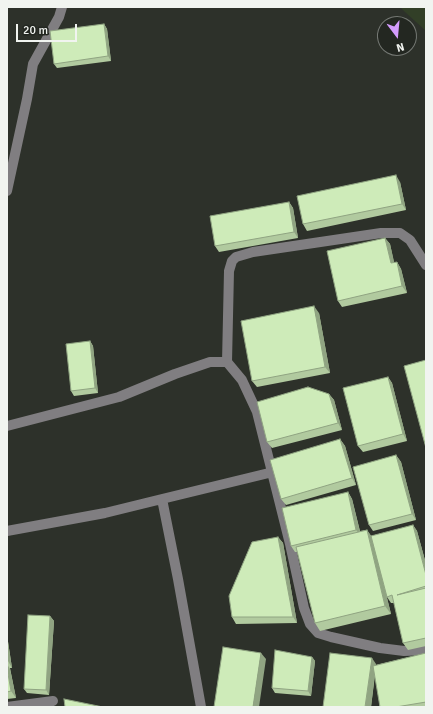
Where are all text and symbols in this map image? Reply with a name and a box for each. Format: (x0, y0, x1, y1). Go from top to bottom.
scale bar (18, 16, 79, 42)
north arrow (377, 16, 417, 56)
text: 20 m (23, 23, 48, 38)
text: N (395, 40, 406, 54)

